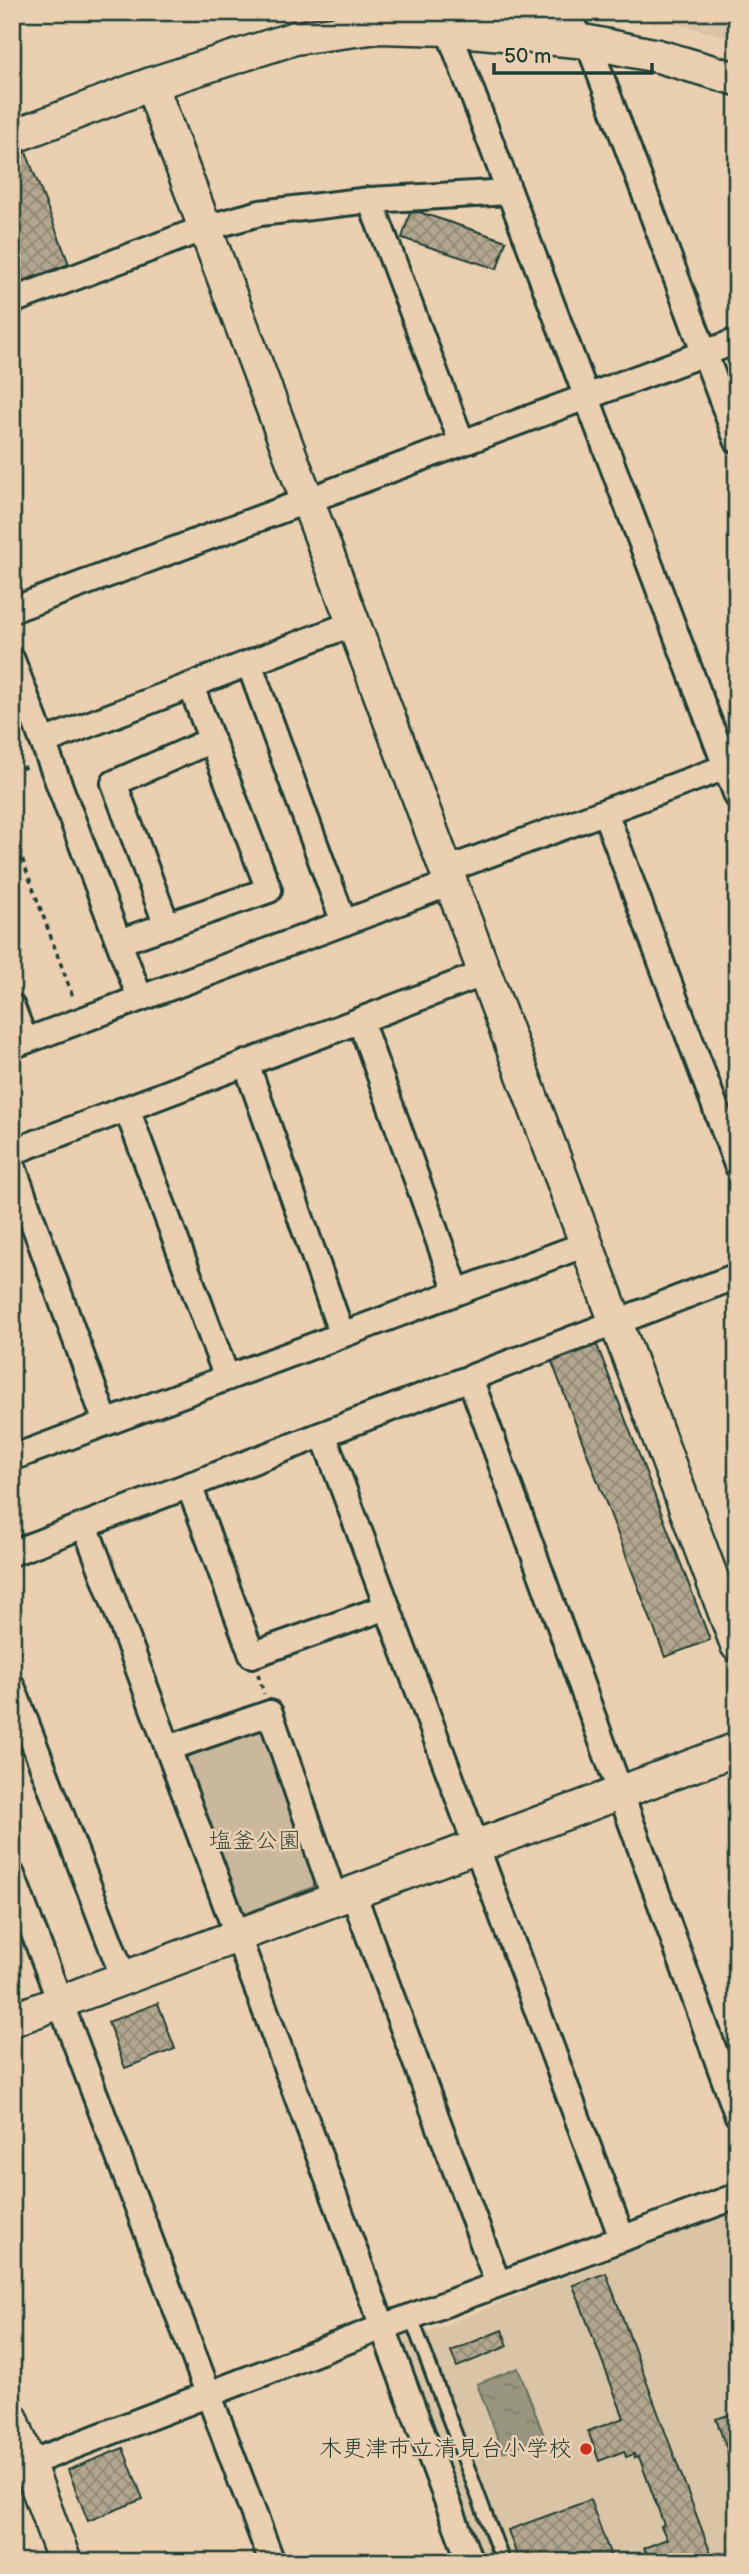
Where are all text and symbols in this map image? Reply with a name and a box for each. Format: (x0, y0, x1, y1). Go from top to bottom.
scale bar (494, 32, 651, 76)
text: 50 m (504, 44, 551, 69)
park label: 塩釜公園 (209, 1827, 301, 1855)
place label: 木更津市立清見台小学校 (319, 2435, 572, 2463)
marker: 木更津市立清見台小学校 (578, 2441, 594, 2457)

